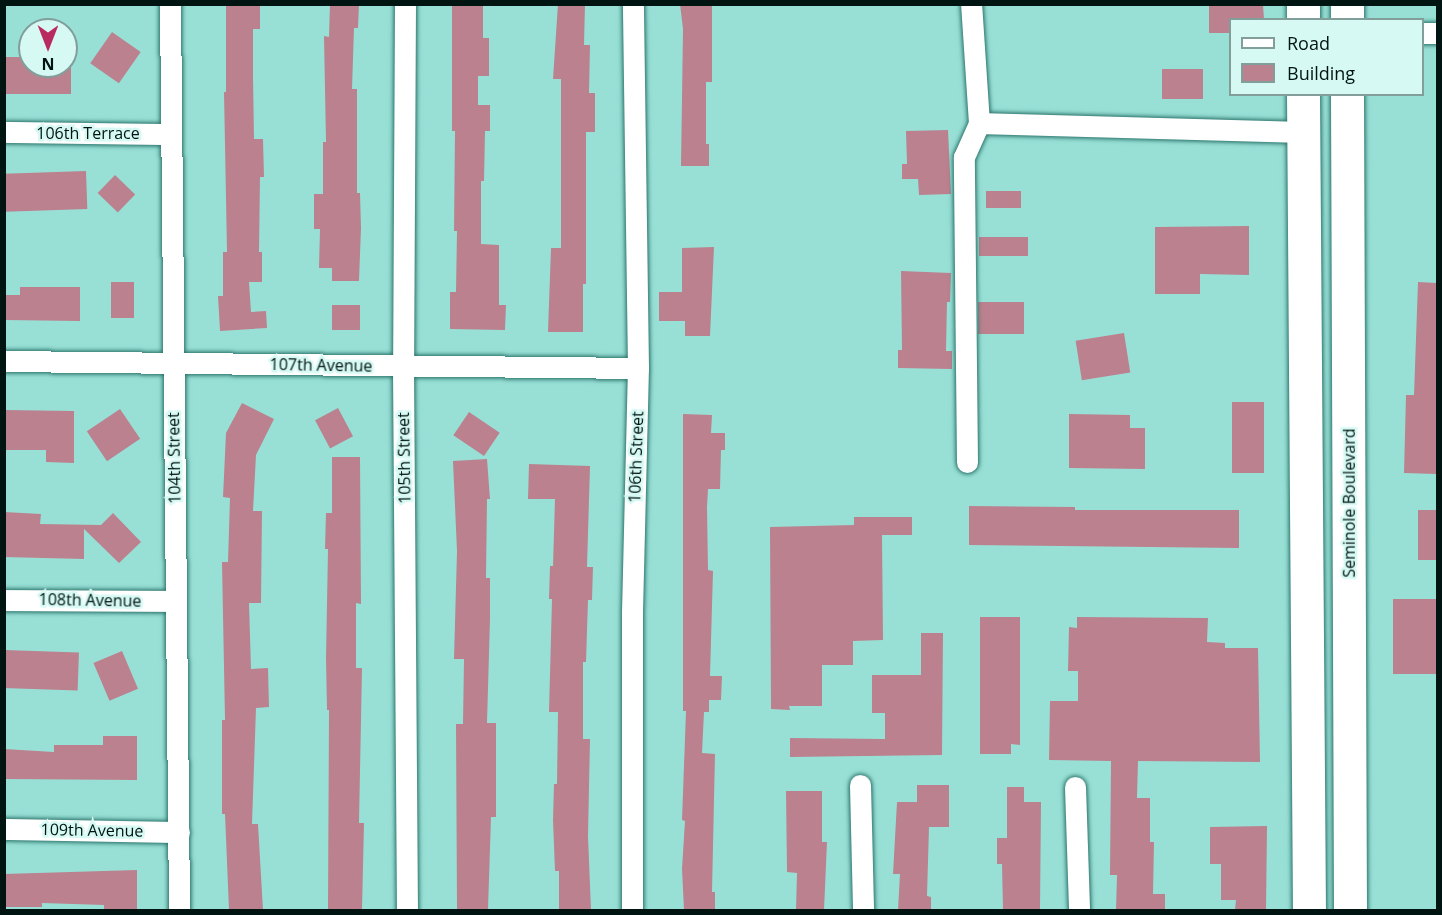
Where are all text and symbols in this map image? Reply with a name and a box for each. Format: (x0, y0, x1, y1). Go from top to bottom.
north arrow (18, 18, 78, 78)
legend (1229, 18, 1424, 96)
text: Road (1287, 31, 1330, 55)
text: N (42, 53, 55, 75)
text: Building (1287, 61, 1355, 85)
street label: 106th Terrace (36, 123, 140, 143)
street label: 107th Avenue (269, 355, 373, 375)
street label: 106th Street (625, 411, 647, 503)
street label: 104th Street (164, 412, 184, 504)
street label: 105th Street (394, 412, 414, 504)
street label: Seminole Boulevard (1339, 428, 1359, 578)
street label: 108th Avenue (38, 590, 142, 610)
street label: 109th Avenue (40, 820, 144, 840)

